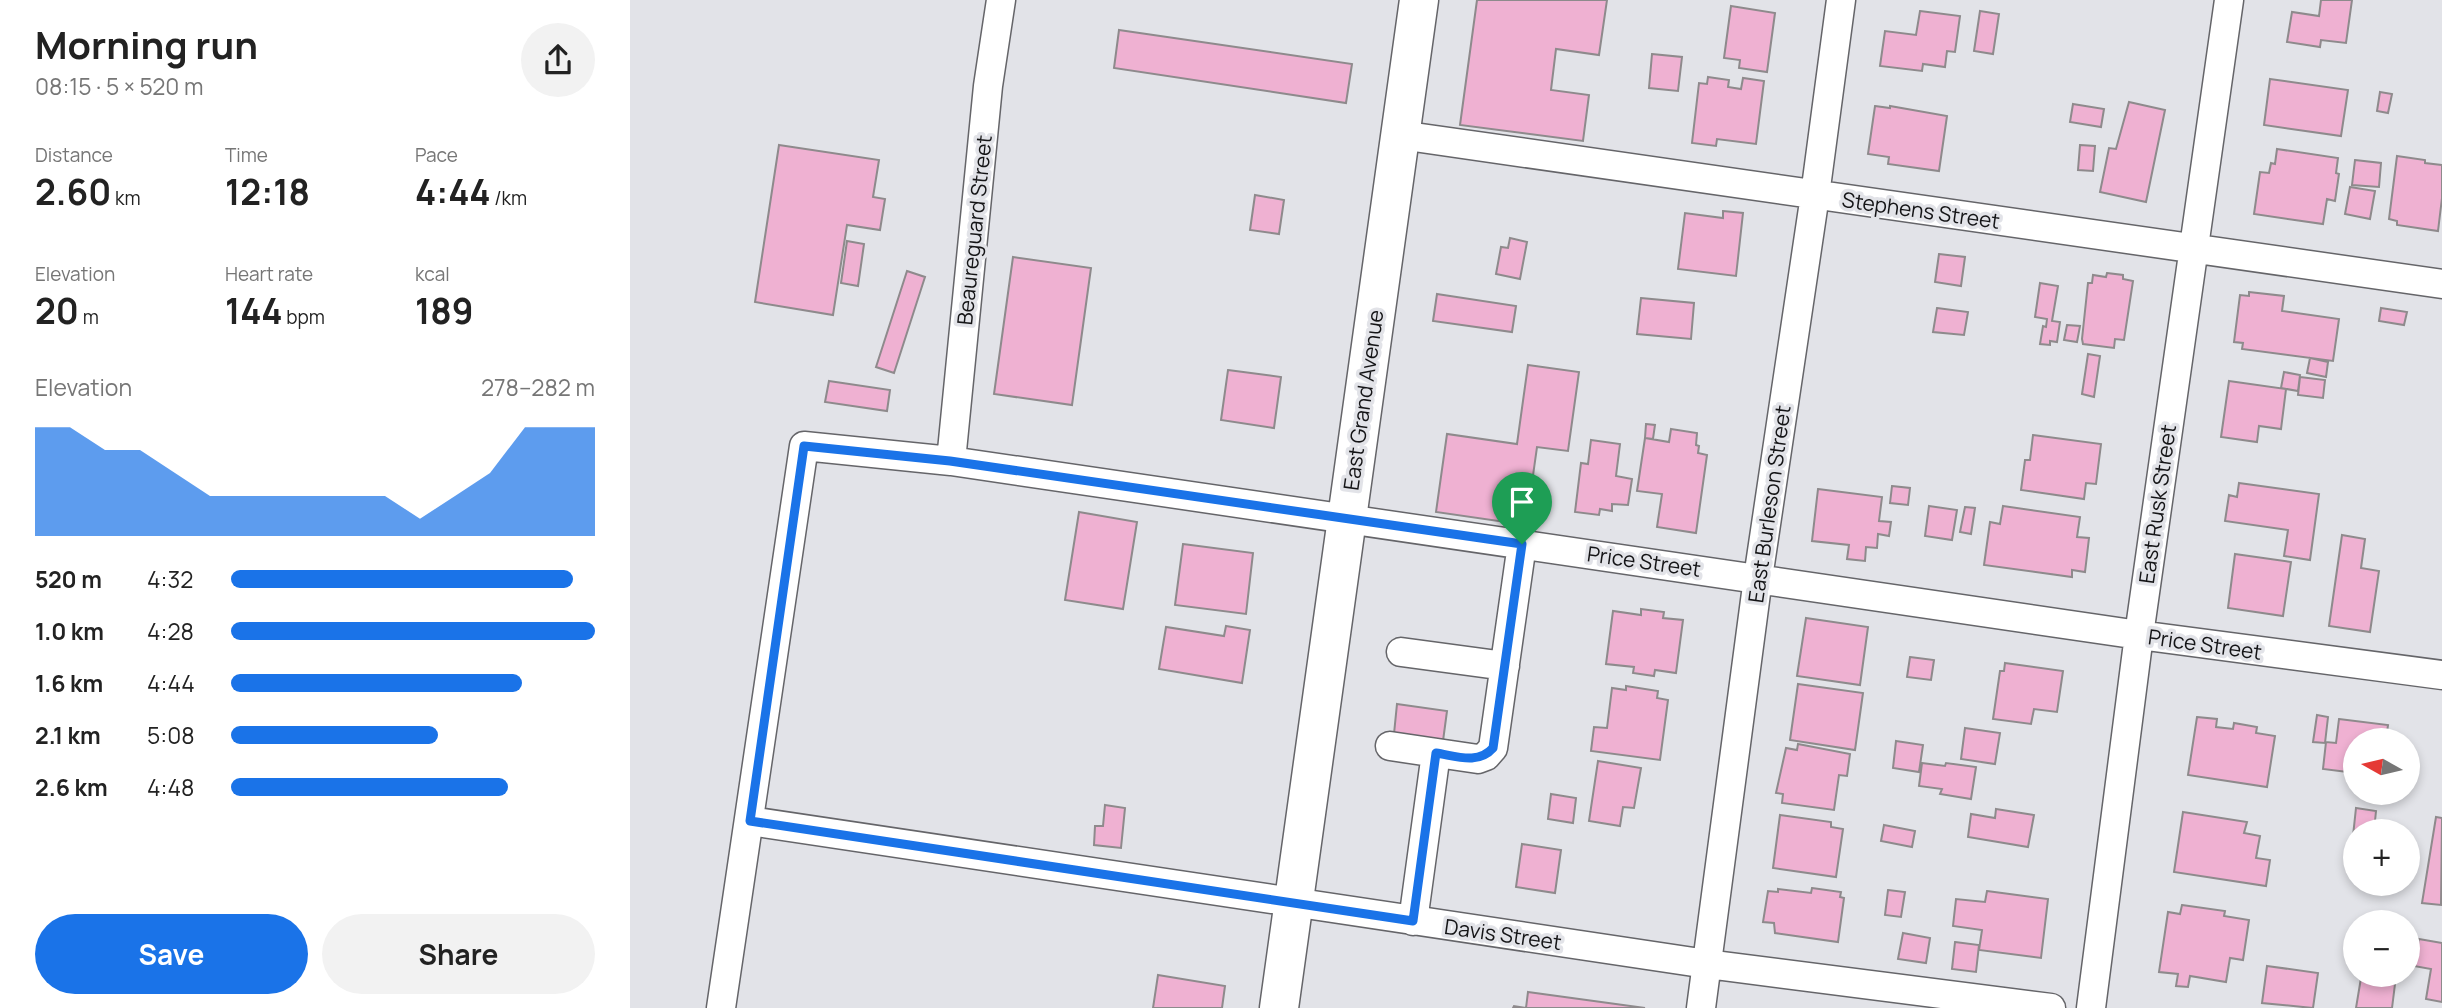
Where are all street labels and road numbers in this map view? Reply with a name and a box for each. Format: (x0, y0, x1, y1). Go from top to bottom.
street label: Beaureguard Street (950, 134, 998, 326)
street label: Stephens Street (1840, 185, 2002, 235)
street label: East Grand Avenue (1336, 308, 1390, 492)
street label: East Burleson Street (1741, 403, 1797, 605)
street label: East Rusk Street (2132, 423, 2182, 585)
street label: Price Street (1585, 539, 1703, 583)
street label: Price Street (2146, 622, 2264, 666)
street label: Davis Street (1443, 912, 1563, 956)

